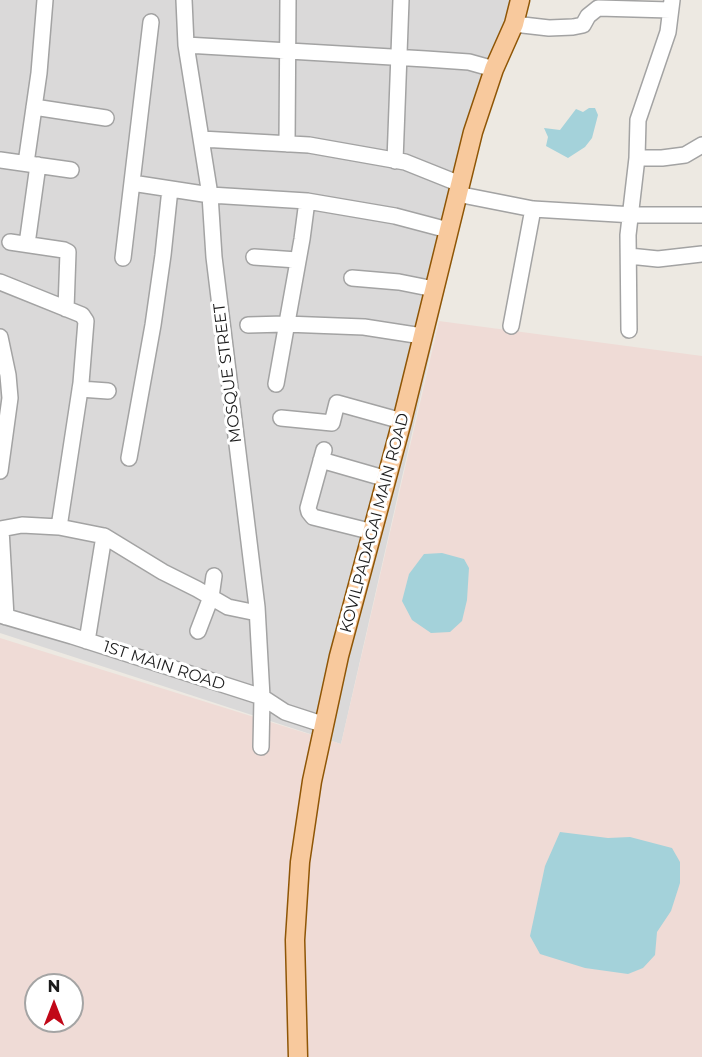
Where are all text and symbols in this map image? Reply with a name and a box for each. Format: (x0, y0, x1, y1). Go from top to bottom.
street label: MOSQUE STREET (210, 302, 246, 444)
street label: KOVILPADAGAI MAIN ROAD (336, 411, 414, 635)
street label: 1ST MAIN ROAD (101, 637, 227, 695)
north arrow (24, 973, 84, 1033)
text: N (48, 977, 60, 996)

